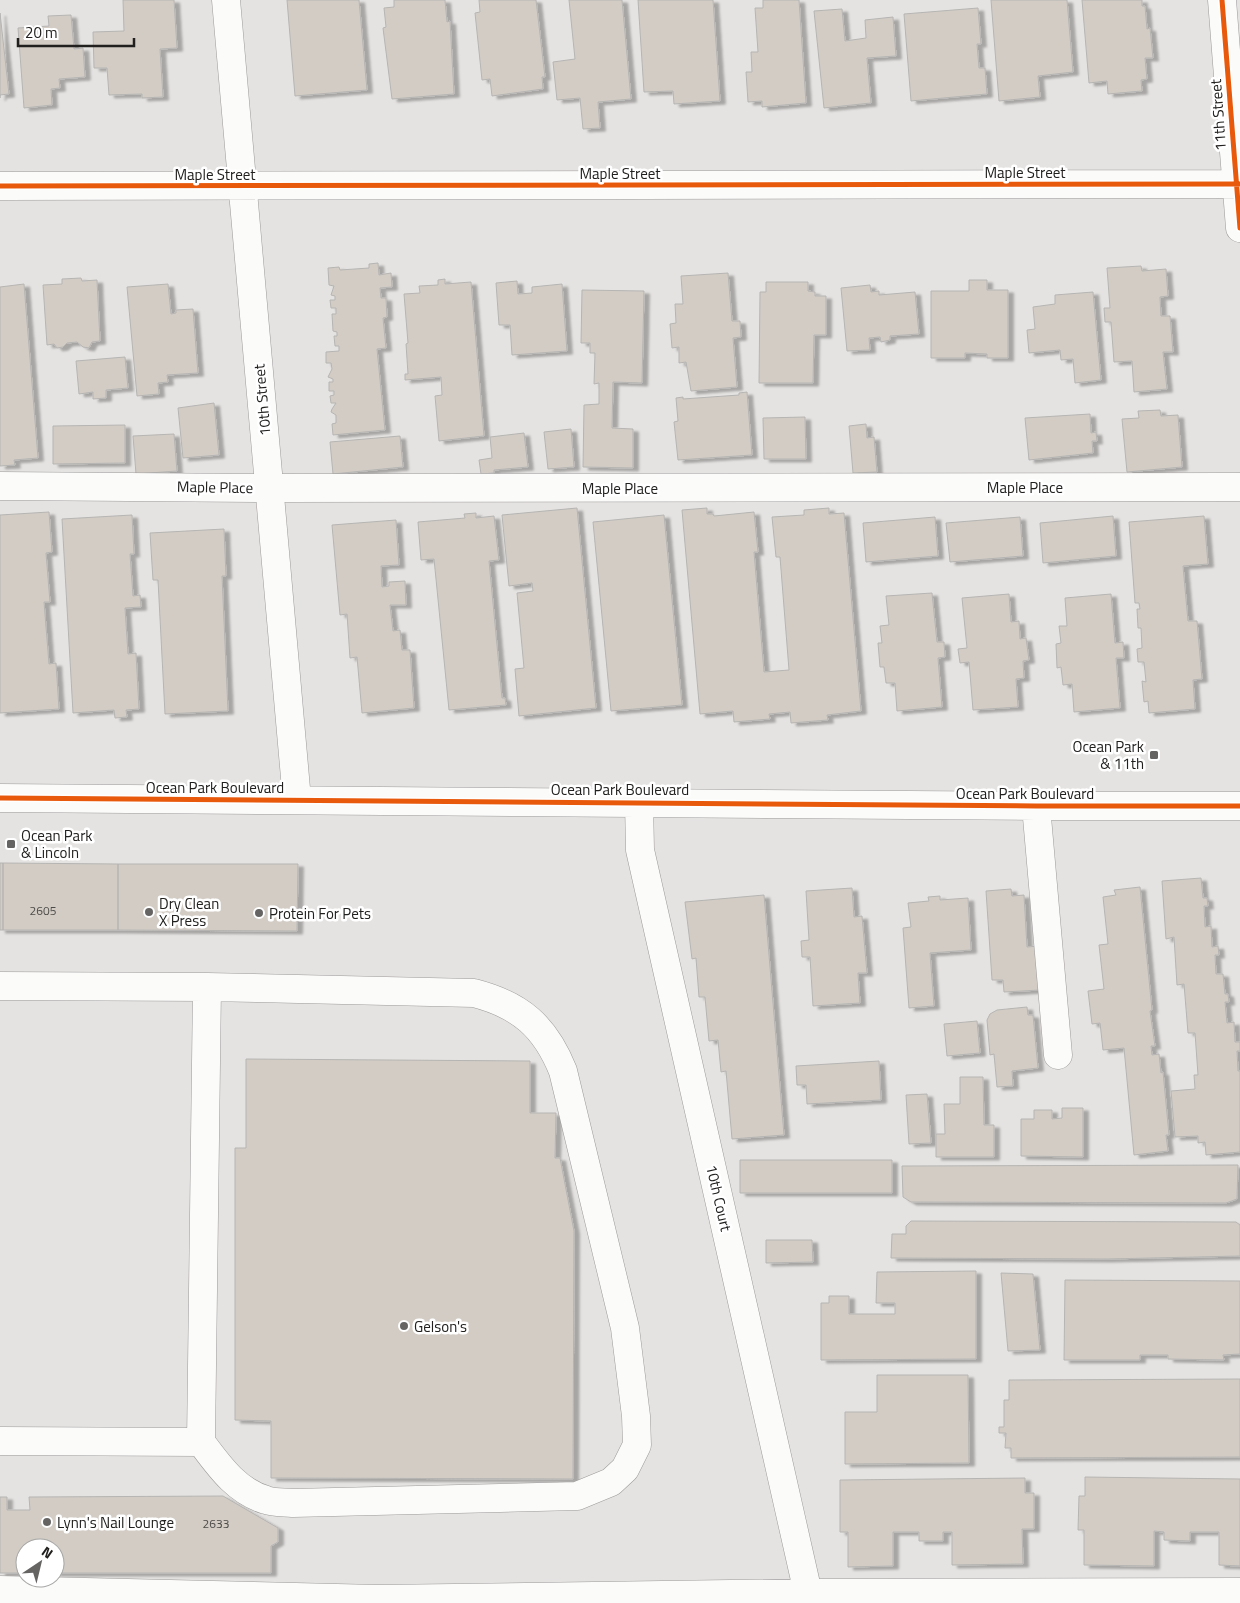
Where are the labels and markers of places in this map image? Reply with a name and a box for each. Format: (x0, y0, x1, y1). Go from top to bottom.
place label: Ocean Park & 11th (1072, 735, 1144, 775)
marker: Ocean Park & 11th (1148, 749, 1160, 761)
place label: Ocean Park & Lincoln (21, 824, 93, 864)
marker: Ocean Park & Lincoln (5, 838, 17, 850)
place label: Dry Clean X Press (159, 892, 219, 932)
place label: Protein For Pets (269, 902, 371, 925)
marker: Dry Clean X Press (143, 906, 155, 918)
marker: Protein For Pets (253, 907, 265, 919)
place label: Gelson's (414, 1315, 467, 1338)
marker: Gelson's (398, 1320, 410, 1332)
place label: Lynn's Nail Lounge (57, 1511, 174, 1534)
marker: Lynn's Nail Lounge (41, 1516, 53, 1528)

